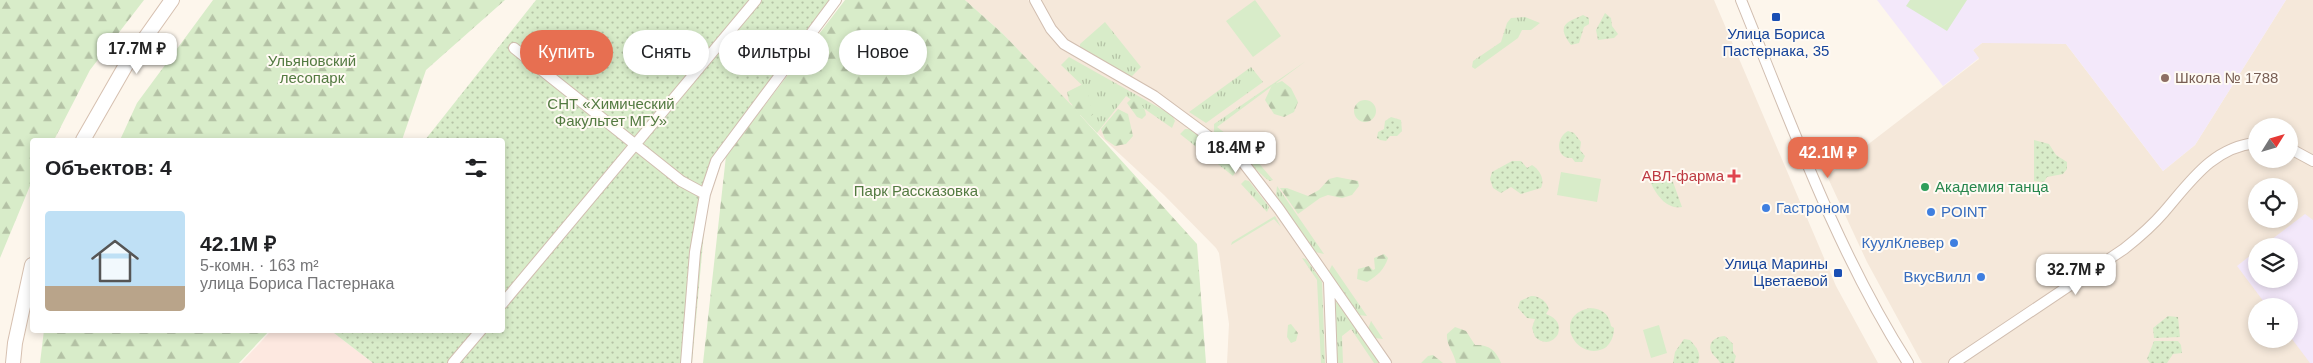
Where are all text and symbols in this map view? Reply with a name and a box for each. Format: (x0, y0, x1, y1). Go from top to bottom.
marker: Улица Бориса Пастернака, 35 (1770, 11, 1782, 23)
place label: Улица Бориса Пастернака, 35 (1723, 25, 1829, 59)
chip: Купить (520, 30, 613, 75)
chip: Снять (623, 30, 709, 75)
chip: Фильтры (719, 30, 829, 75)
chip: Новое (839, 30, 927, 75)
pin: 17.7M ₽ (91, 32, 183, 75)
text: 17.7M ₽ (108, 40, 166, 57)
park label: Ульяновский лесопарк (268, 52, 356, 86)
place label: Школа № 1788 (2175, 69, 2278, 86)
marker: Школа № 1788 (2159, 72, 2171, 84)
park label: СНТ «Химический Факультет МГУ» (547, 95, 675, 129)
north arrow (2248, 118, 2298, 168)
map controls (2248, 118, 2298, 348)
pin: 18.4M ₽ (1190, 132, 1282, 174)
pin: 42.1M ₽ (1782, 136, 1874, 179)
text: 18.4M ₽ (1207, 139, 1265, 156)
text: 42.1M ₽ (1799, 144, 1857, 161)
icon: filters (462, 154, 490, 182)
text: Объектов: 4 (45, 156, 172, 179)
place label: АВЛ-фарма (1642, 167, 1725, 184)
marker: АВЛ-фарма (1728, 170, 1740, 182)
place label: Академия танца (1935, 178, 2049, 195)
button: locate (2248, 178, 2298, 228)
marker: Академия танца (1919, 181, 1931, 193)
park label: Парк Рассказовка (854, 182, 979, 199)
place label: Гастроном (1776, 199, 1850, 216)
marker: Гастроном (1760, 202, 1772, 214)
place label: POINT (1941, 203, 1987, 220)
marker: POINT (1925, 206, 1937, 218)
icon: home (85, 231, 145, 291)
text: 42.1M ₽ (200, 232, 276, 255)
place label: КуулКлевер (1862, 234, 1944, 251)
marker: КуулКлевер (1948, 237, 1960, 249)
button: layers (2248, 238, 2298, 288)
pin: 32.7M ₽ (2030, 254, 2122, 296)
place label: Улица Марины Цветаевой (1724, 255, 1828, 289)
text: 5-комн. · 163 m² (200, 257, 319, 274)
text: 32.7M ₽ (2047, 261, 2105, 278)
marker: Улица Марины Цветаевой (1832, 267, 1844, 279)
place label: ВкусВилл (1904, 268, 1971, 285)
marker: ВкусВилл (1975, 271, 1987, 283)
text: улица Бориса Пастернака (200, 275, 394, 292)
button: + (2248, 298, 2298, 348)

